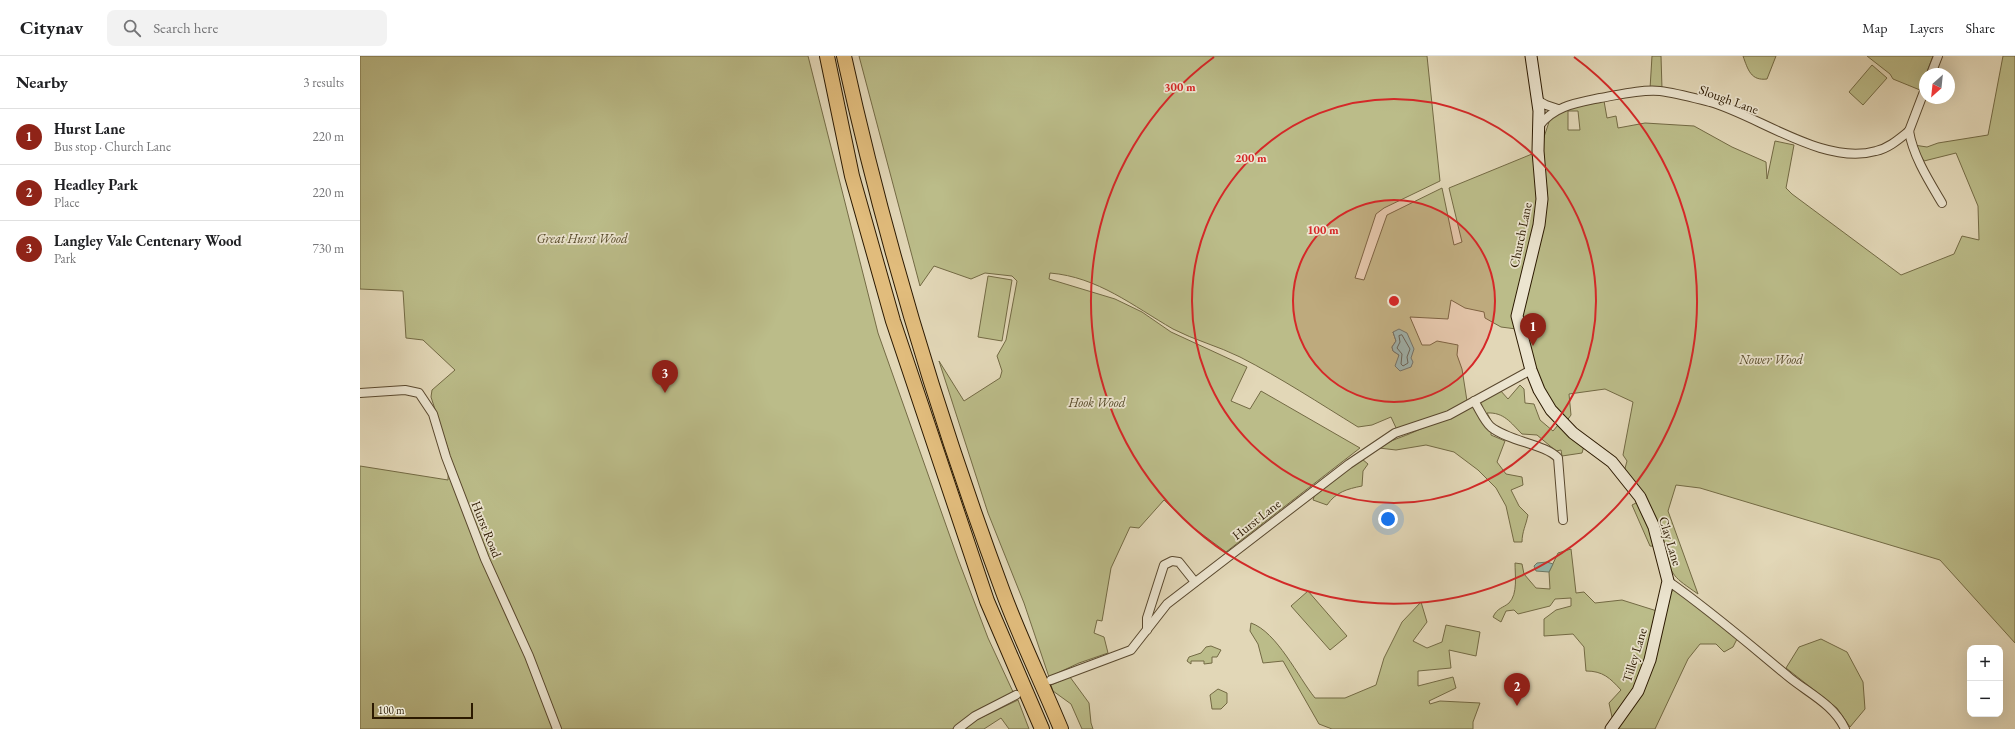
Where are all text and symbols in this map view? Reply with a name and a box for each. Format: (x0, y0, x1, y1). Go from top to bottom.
search box (107, 10, 387, 46)
text: Citynav (20, 15, 83, 40)
icon: search (121, 17, 143, 39)
text: Search here (153, 18, 218, 37)
text: Map (1862, 19, 1887, 37)
text: Layers (1909, 19, 1944, 37)
text: Share (1966, 19, 1995, 37)
north arrow (1919, 68, 1955, 104)
text: Nearby (16, 71, 68, 93)
text: 3 results (303, 74, 344, 91)
text: 300 m (1164, 79, 1196, 95)
street label: Slough Lane (1697, 81, 1761, 118)
text: Hurst Lane (54, 119, 125, 138)
text: 1 (26, 128, 32, 145)
text: 220 m (313, 128, 344, 145)
text: Bus stop · Church Lane (54, 138, 171, 155)
text: 200 m (1235, 150, 1267, 166)
text: Headley Park (54, 175, 138, 194)
text: 2 (26, 184, 32, 201)
text: 220 m (313, 184, 344, 201)
text: Place (54, 194, 80, 211)
street label: Church Lane (1505, 201, 1536, 269)
text: 100 m (1307, 222, 1339, 238)
park label: Great Hurst Wood (536, 230, 628, 247)
text: Langley Vale Centenary Wood (54, 231, 242, 250)
text: 3 (26, 240, 32, 257)
text: 730 m (313, 240, 344, 257)
text: Park (54, 250, 76, 267)
centre of rings (1387, 294, 1401, 308)
pin: 1 (1520, 313, 1546, 346)
park label: Nower Wood (1738, 351, 1803, 368)
pin: 3 (652, 360, 678, 393)
park label: Hook Wood (1068, 394, 1126, 411)
street label: Hurst Lane (1228, 495, 1284, 544)
street label: Hurst Road (467, 498, 506, 560)
your location (1378, 509, 1398, 529)
street label: Clay Lane (1655, 515, 1686, 568)
street label: Tilley Lane (1618, 626, 1651, 685)
map controls (1967, 645, 2003, 717)
button: + (1967, 645, 2003, 681)
pin: 2 (1504, 673, 1530, 706)
button: − (1967, 681, 2003, 717)
scale bar (372, 701, 473, 720)
text: 100 m (378, 703, 405, 717)

